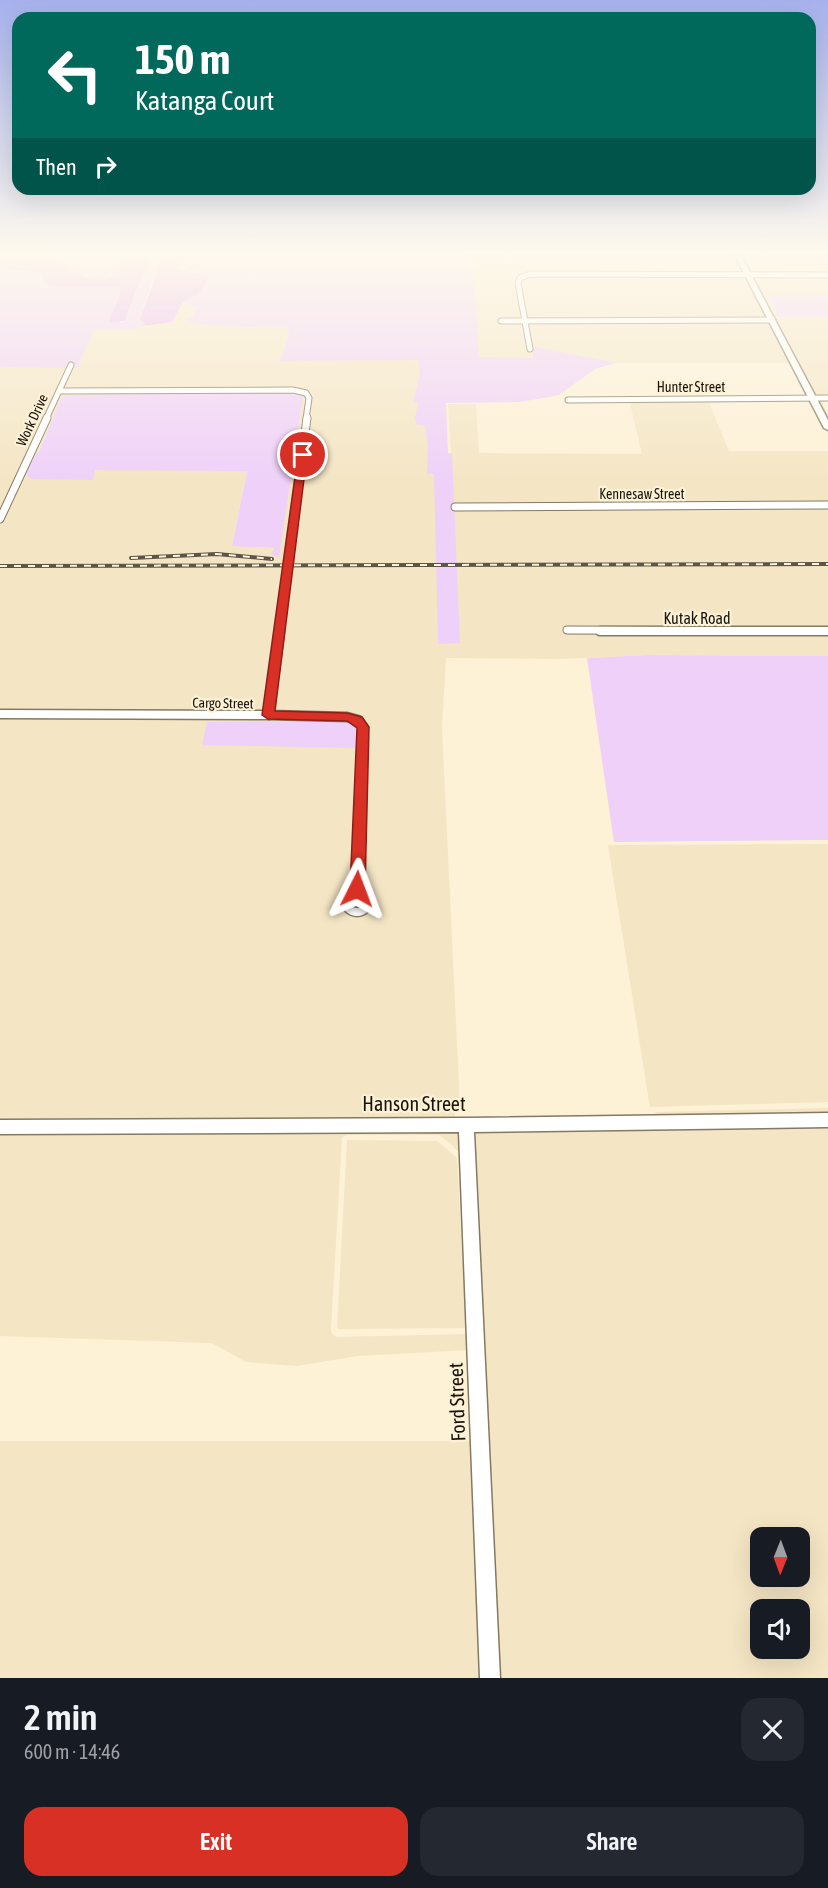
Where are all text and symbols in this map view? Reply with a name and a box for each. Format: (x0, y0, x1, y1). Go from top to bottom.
text: 150 m (135, 35, 230, 83)
icon: left (36, 36, 114, 114)
text: Katanga Court (135, 85, 274, 116)
icon: right (89, 150, 122, 183)
text: Then (36, 154, 77, 180)
street label: Hunter Street (657, 379, 725, 395)
street label: Work Drive (13, 391, 51, 449)
pin (277, 429, 328, 480)
icon: arrive (286, 438, 319, 471)
street label: Kennesaw Street (599, 486, 685, 502)
street label: Kutak Road (663, 609, 731, 627)
street label: Cargo Street (192, 694, 254, 712)
position arrow (325, 857, 389, 921)
street label: Hanson Street (362, 1092, 466, 1115)
street label: Ford Street (444, 1362, 469, 1442)
north arrow (750, 1527, 810, 1587)
map controls (750, 1527, 810, 1659)
button: sound (750, 1599, 810, 1659)
text: 2 min (24, 1696, 98, 1738)
button: close (741, 1698, 804, 1761)
text: 600 m · 14:46 (24, 1740, 120, 1763)
button: Exit (24, 1807, 408, 1876)
button: Share (420, 1807, 804, 1876)

